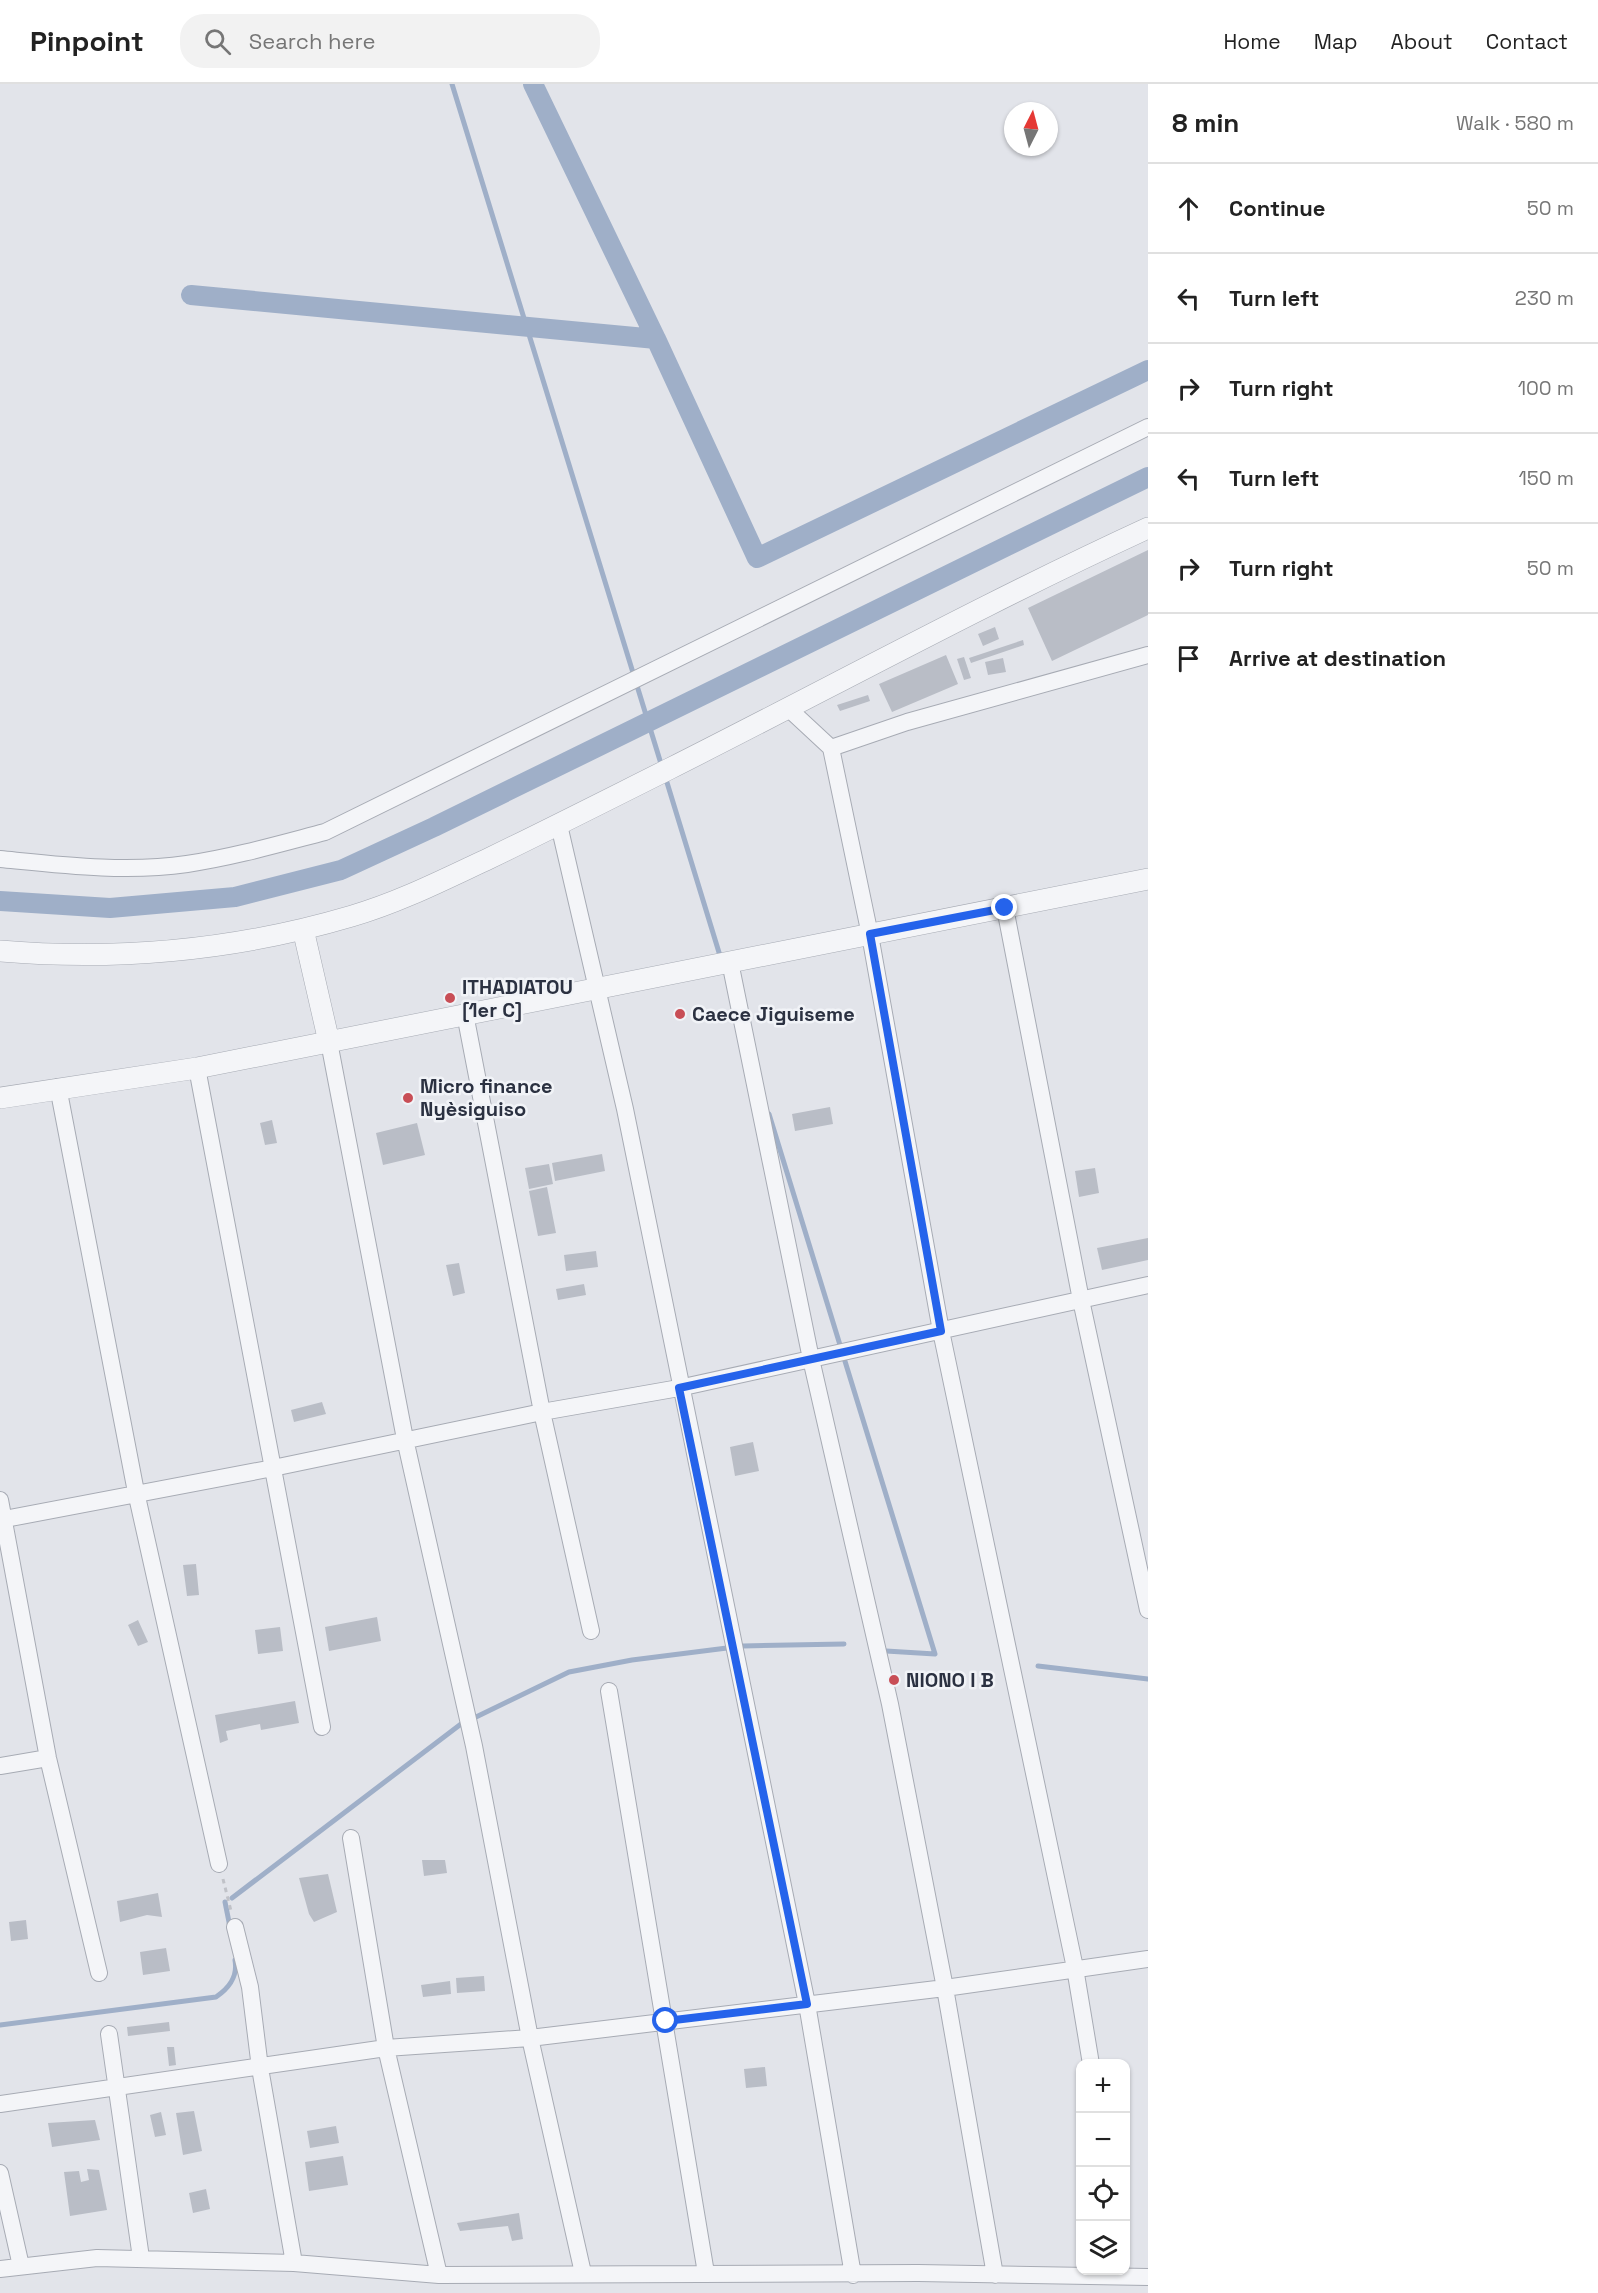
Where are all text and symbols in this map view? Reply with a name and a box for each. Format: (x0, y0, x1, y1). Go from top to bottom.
search box (180, 14, 600, 68)
text: Pinpoint (30, 23, 144, 59)
icon: search (201, 25, 234, 58)
text: Search here (249, 27, 375, 55)
text: Home (1223, 28, 1281, 55)
text: Map (1314, 28, 1358, 55)
text: About (1391, 28, 1453, 55)
text: Contact (1486, 28, 1568, 55)
north arrow (1004, 102, 1058, 156)
text: 8 min (1172, 106, 1239, 140)
text: Walk · 580 m (1456, 110, 1574, 136)
icon: ahead (1172, 192, 1205, 225)
text: Continue (1229, 194, 1325, 222)
text: 50 m (1527, 195, 1574, 221)
icon: left (1172, 282, 1205, 315)
text: Turn left (1229, 284, 1319, 312)
text: 230 m (1515, 285, 1574, 311)
icon: right (1172, 372, 1205, 405)
text: Turn right (1229, 374, 1334, 402)
text: 100 m (1518, 375, 1574, 401)
icon: left (1172, 462, 1205, 495)
text: Turn left (1229, 464, 1319, 492)
text: 150 m (1519, 465, 1574, 491)
icon: right (1172, 552, 1205, 585)
text: Turn right (1229, 554, 1334, 582)
text: 50 m (1527, 555, 1574, 581)
icon: arrive (1172, 642, 1205, 675)
text: Arrive at destination (1229, 644, 1446, 672)
route end (991, 894, 1017, 920)
place label: ITHADIATOU [1er C] (462, 974, 573, 1023)
marker: ITHADIATOU [1er C] (443, 991, 457, 1005)
place label: Caece Jiguiseme (692, 1001, 855, 1027)
marker: Caece Jiguiseme (673, 1007, 687, 1021)
place label: Micro finance Nyèsiguiso (420, 1073, 553, 1122)
marker: Micro finance Nyèsiguiso (401, 1091, 415, 1105)
place label: NIONO I B (906, 1667, 994, 1693)
marker: NIONO I B (887, 1673, 901, 1687)
route start (652, 2007, 678, 2033)
map controls (1076, 2059, 1130, 2275)
button: + (1076, 2059, 1130, 2113)
button: − (1076, 2113, 1130, 2167)
button: locate (1076, 2167, 1130, 2221)
button: layers (1076, 2221, 1130, 2275)

